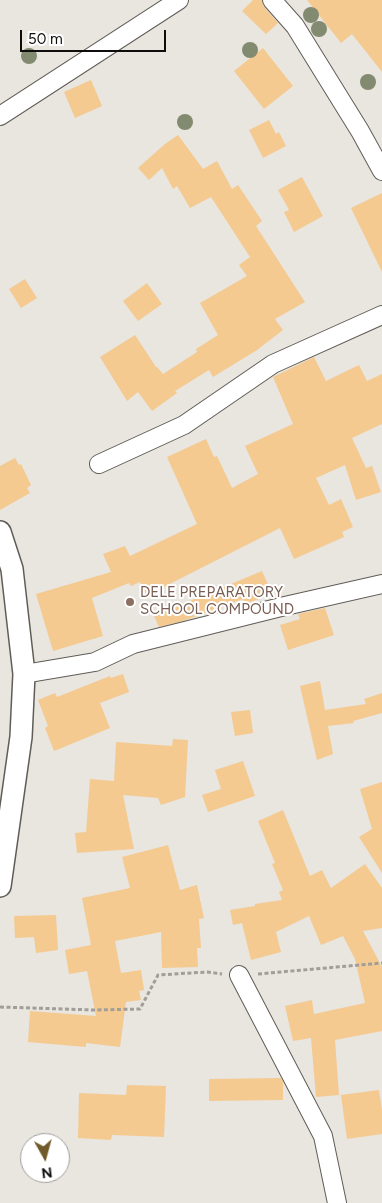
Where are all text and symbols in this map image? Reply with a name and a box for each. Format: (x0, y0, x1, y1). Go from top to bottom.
scale bar (22, 20, 169, 52)
text: 50 m (28, 30, 63, 48)
place label: DELE PREPARATORY SCHOOL COMPOUND (140, 584, 294, 619)
marker: DELE PREPARATORY SCHOOL COMPOUND (124, 596, 136, 608)
north arrow (20, 1133, 70, 1183)
text: N (40, 1163, 53, 1181)

